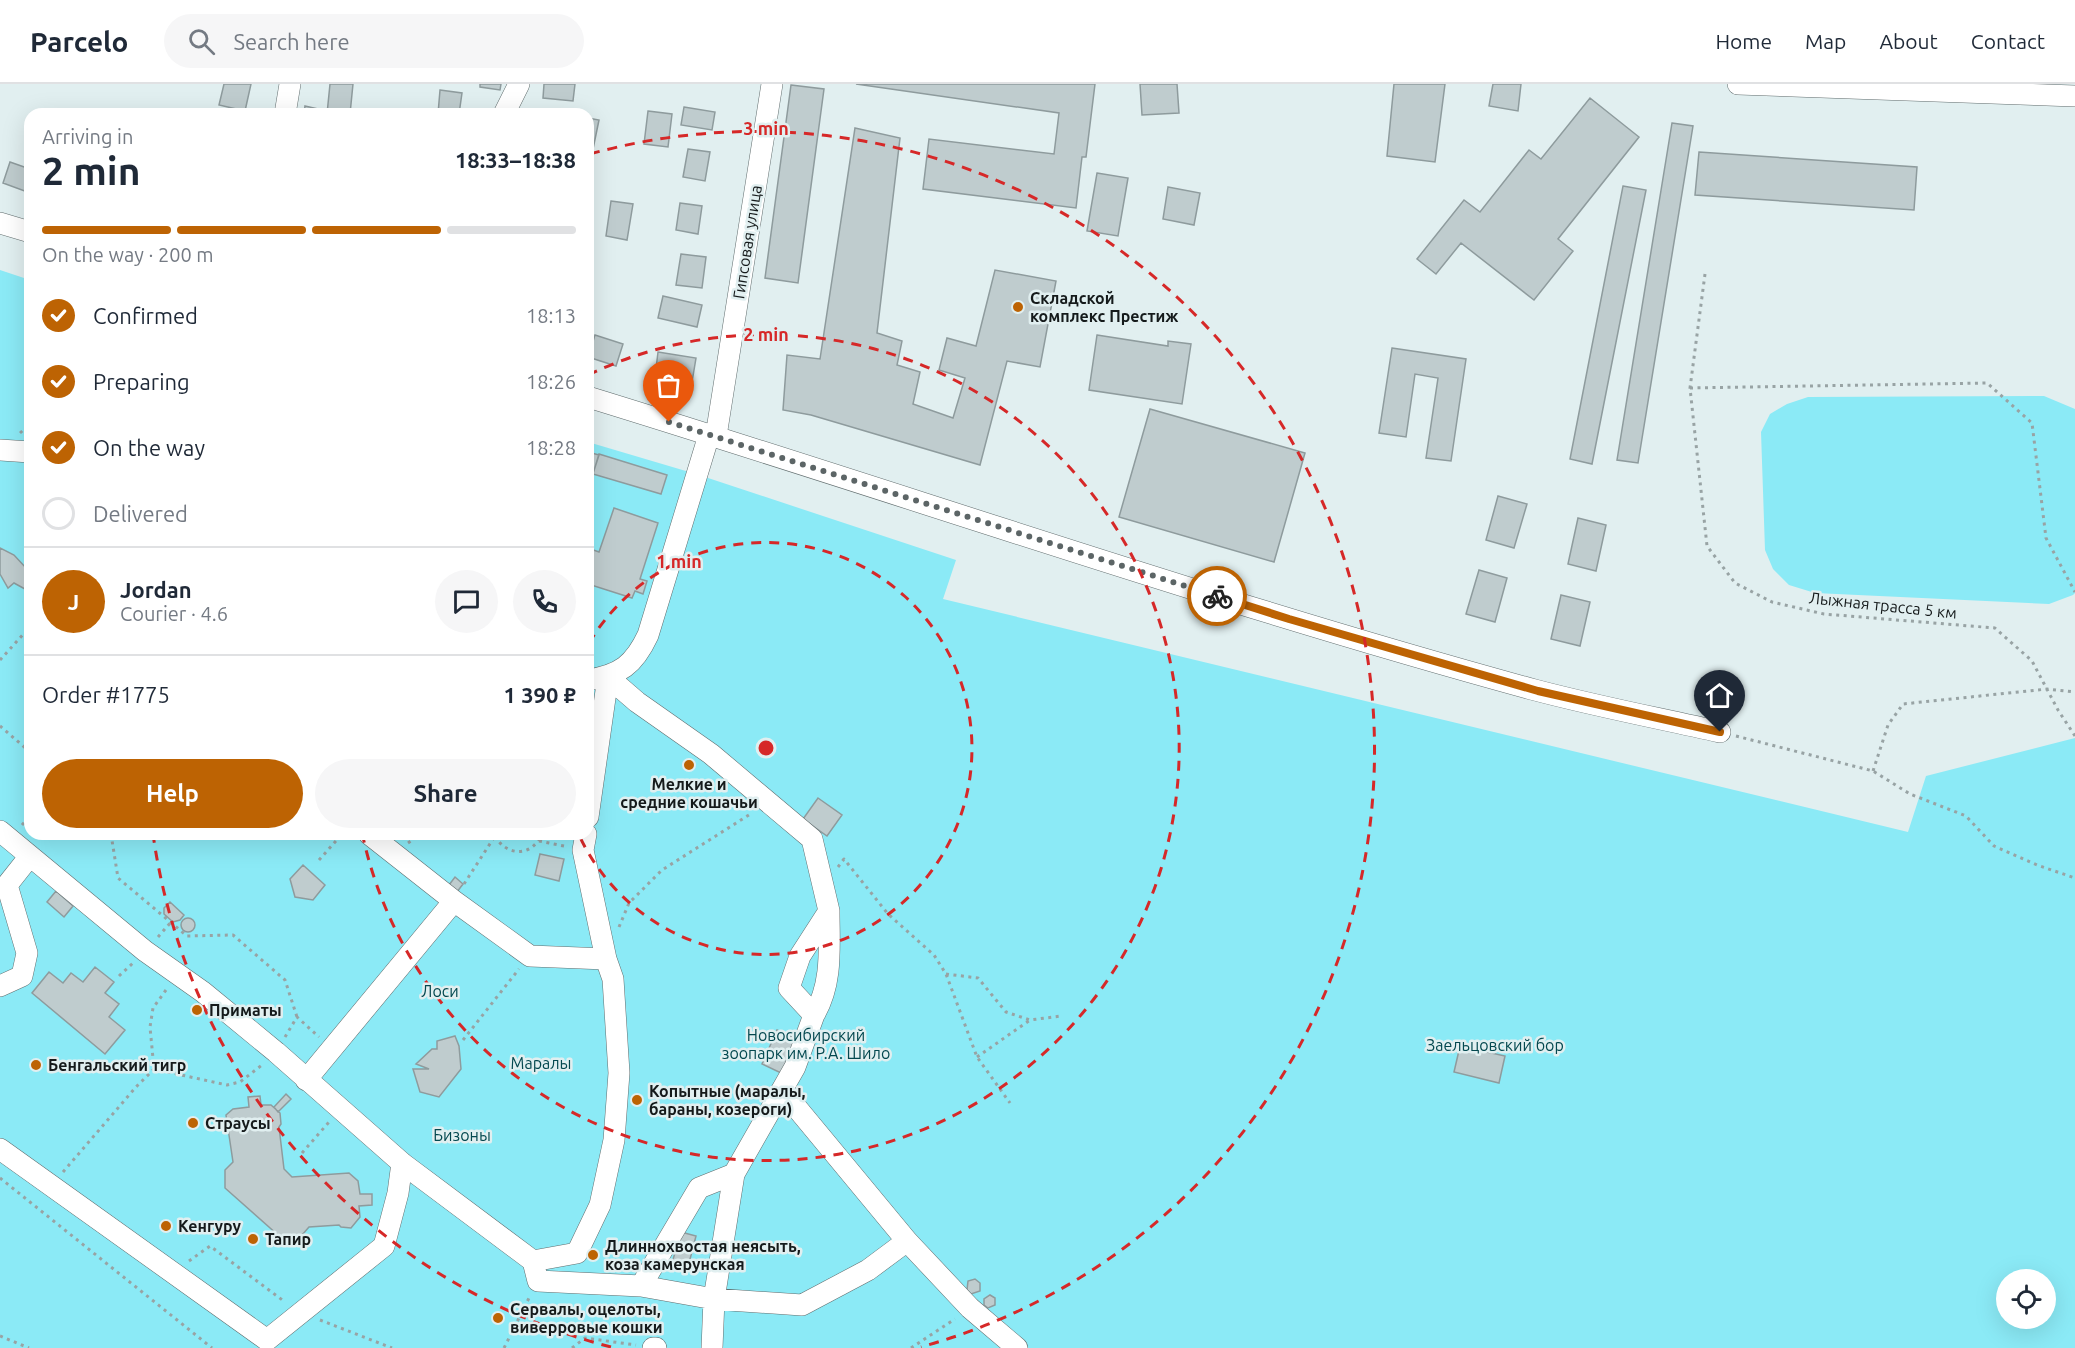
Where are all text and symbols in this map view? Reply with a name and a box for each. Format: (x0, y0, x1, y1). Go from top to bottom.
search box (164, 14, 584, 68)
icon: search (185, 25, 218, 58)
text: Parcelo (30, 26, 128, 57)
text: Search here (233, 29, 350, 54)
text: Home (1715, 29, 1772, 53)
text: Map (1805, 29, 1846, 53)
text: About (1879, 29, 1938, 53)
text: Contact (1971, 29, 2045, 53)
text: 3 min (743, 118, 789, 138)
text: Arriving in (42, 125, 133, 148)
text: 18:33–18:38 (455, 147, 576, 172)
text: 2 min (42, 149, 141, 192)
street label: Гипсовая улица (729, 184, 765, 300)
text: On the way · 200 m (42, 243, 214, 266)
place label: Складской комплекс Престиж (1030, 289, 1178, 325)
icon: check (42, 299, 75, 332)
marker: Складской комплекс Престиж (1011, 300, 1025, 314)
text: Confirmed (93, 303, 198, 328)
text: 18:13 (526, 304, 576, 327)
text: 2 min (743, 324, 789, 344)
pin (643, 360, 694, 422)
icon: check (42, 365, 75, 398)
text: Preparing (93, 369, 190, 394)
icon: bag (652, 369, 685, 402)
text: 18:26 (526, 370, 576, 393)
icon: check (42, 431, 75, 464)
text: On the way (93, 435, 205, 460)
text: 18:28 (526, 436, 576, 459)
text: Delivered (93, 501, 188, 526)
text: 1 min (656, 551, 702, 571)
courier (1187, 566, 1247, 626)
button: chat (435, 570, 498, 633)
button: phone (513, 570, 576, 633)
text: Jordan (120, 577, 192, 602)
icon: bike (1201, 580, 1234, 613)
street label: Лыжная трасса 5 км (1808, 588, 1958, 622)
text: J (68, 589, 79, 614)
text: Courier · 4.6 (120, 602, 228, 625)
pin (1694, 670, 1745, 732)
icon: home (1703, 679, 1736, 712)
text: Order #1775 (42, 682, 170, 707)
text: 1 390 ₽ (504, 682, 576, 707)
centre of rings (756, 738, 776, 758)
marker: Мелкие и средние кошачьи (682, 758, 696, 772)
button: Help (42, 759, 303, 828)
button: Share (315, 759, 576, 828)
place label: Мелкие и средние кошачьи (620, 775, 758, 811)
park label: Лоси (421, 982, 459, 1000)
place label: Приматы (209, 1001, 282, 1019)
marker: Приматы (190, 1003, 204, 1017)
park label: Новосибирский зоопарк им. Р.А. Шило (722, 1026, 890, 1062)
park label: Заельцовский бор (1426, 1036, 1564, 1054)
park label: Маралы (511, 1054, 571, 1072)
place label: Бенгальский тигр (48, 1056, 186, 1074)
marker: Бенгальский тигр (29, 1058, 43, 1072)
place label: Копытные (маралы, бараны, козероги) (649, 1082, 806, 1119)
marker: Копытные (маралы, бараны, козероги) (630, 1093, 644, 1107)
place label: Страусы (205, 1114, 271, 1132)
marker: Страусы (186, 1116, 200, 1130)
park label: Бизоны (433, 1126, 491, 1144)
place label: Кенгуру (178, 1217, 242, 1235)
marker: Кенгуру (159, 1219, 173, 1233)
place label: Тапир (265, 1230, 311, 1248)
marker: Тапир (246, 1232, 260, 1246)
place label: Длиннохвостая неясыть, коза камерунская (605, 1237, 801, 1273)
marker: Длиннохвостая неясыть, коза камерунская (586, 1248, 600, 1262)
map controls (1996, 1269, 2056, 1329)
button: locate (1996, 1269, 2056, 1329)
place label: Сервалы, оцелоты, виверровые кошки (510, 1300, 663, 1336)
marker: Сервалы, оцелоты, виверровые кошки (491, 1311, 505, 1325)

